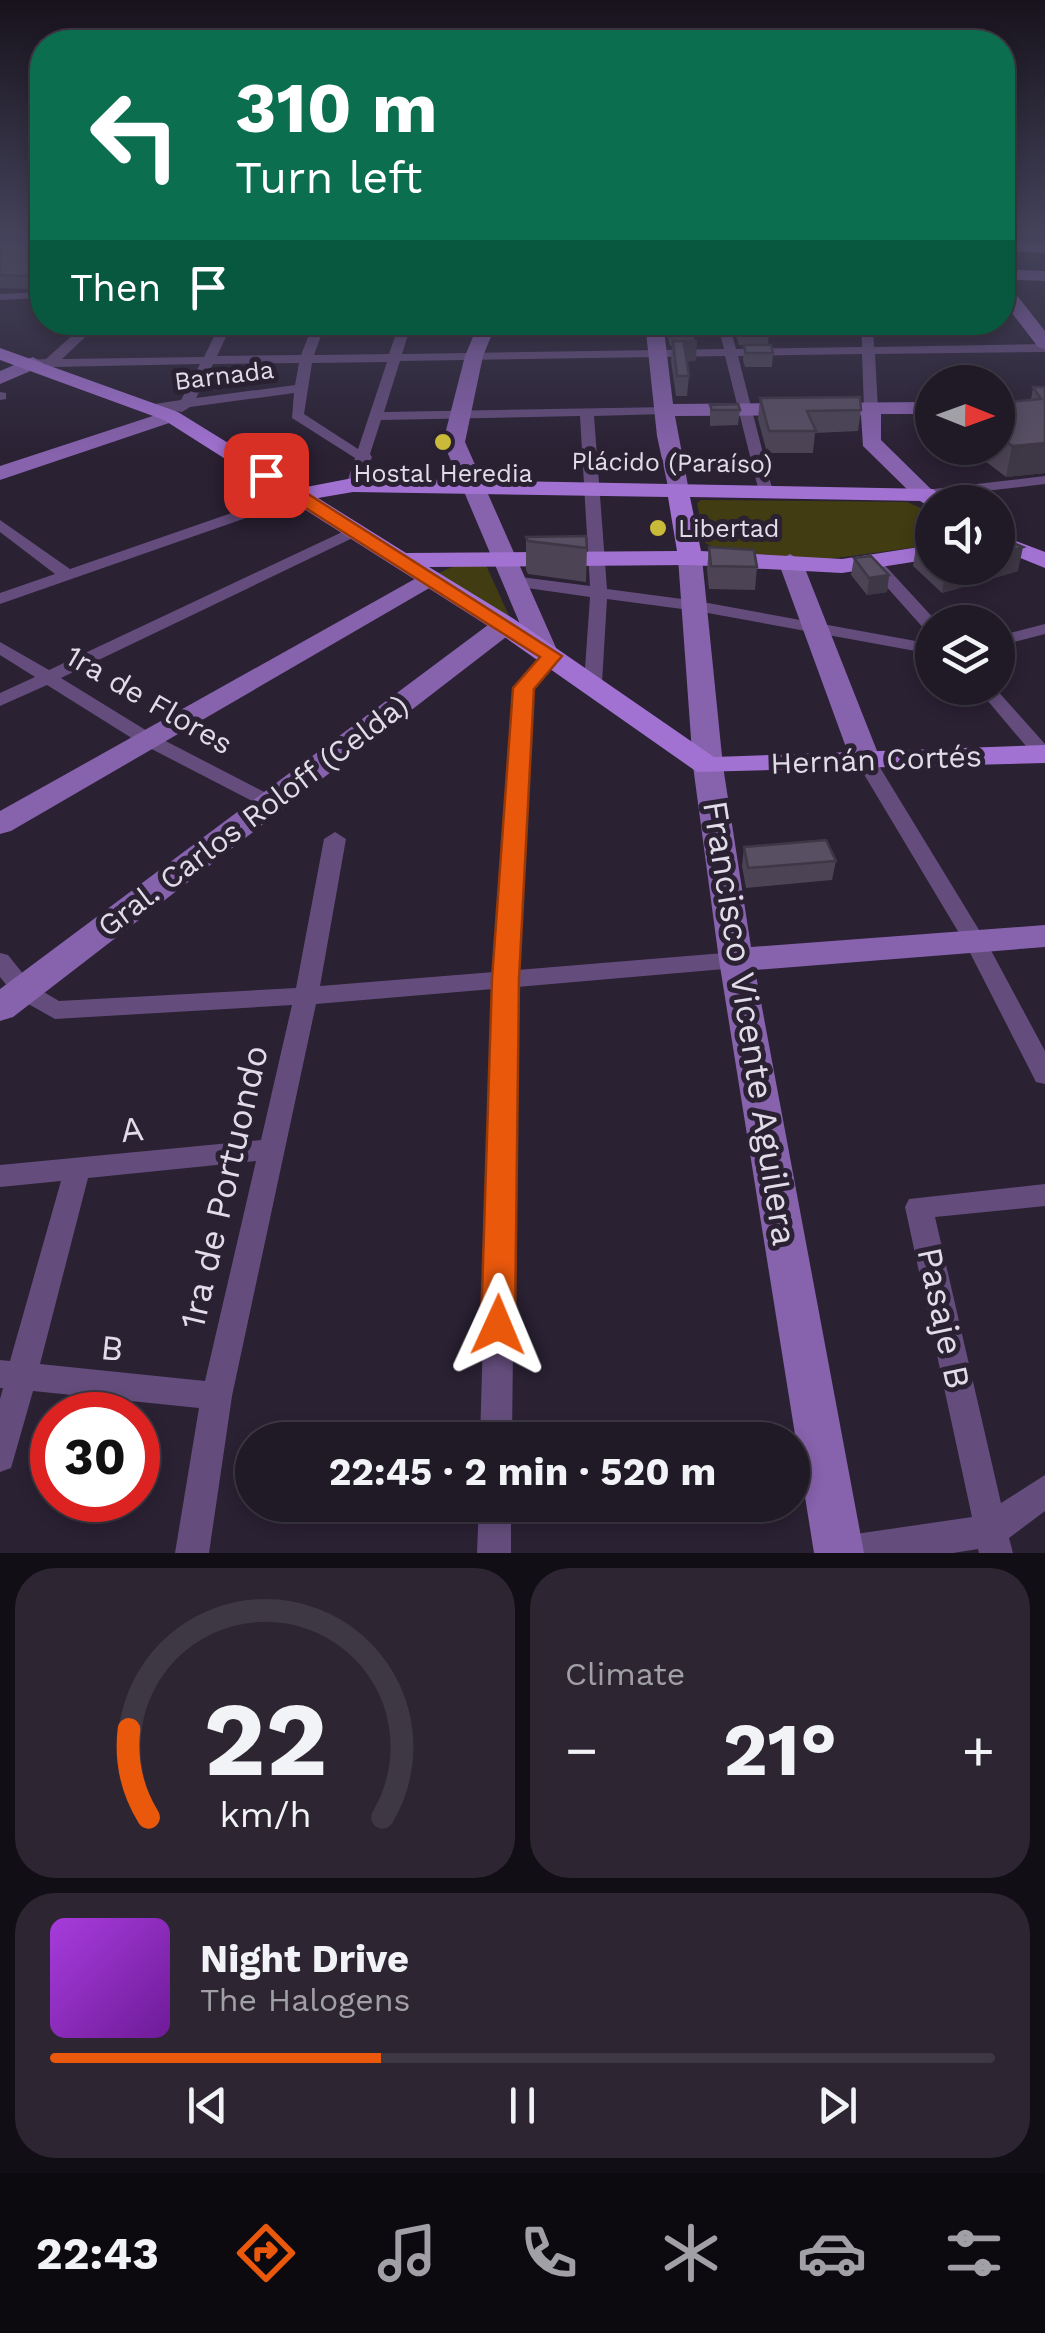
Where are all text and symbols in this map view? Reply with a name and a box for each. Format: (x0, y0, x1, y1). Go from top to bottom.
text: 310 m (235, 67, 438, 149)
icon: left (70, 70, 200, 200)
text: Turn left (235, 151, 422, 204)
icon: arrive (181, 260, 236, 315)
text: Then (70, 266, 161, 310)
street label: Barnada (173, 355, 276, 396)
north arrow (915, 365, 1015, 465)
map controls (915, 365, 1015, 705)
marker: Hostal Heredia (432, 431, 454, 453)
pin (224, 433, 309, 518)
street label: Plácido (Paraíso) (571, 446, 773, 479)
icon: arrive (239, 448, 294, 503)
place label: Hostal Heredia (353, 459, 533, 488)
button: sound (915, 485, 1015, 585)
place label: Libertad (678, 514, 779, 543)
marker: Libertad (647, 517, 669, 539)
button: layers (915, 605, 1015, 705)
street label: 1ra de Flores (60, 638, 239, 761)
street label: Gral. Carlos Roloff (Celda) (91, 687, 415, 944)
street label: Hernán Cortés (770, 738, 982, 781)
street label: Francisco Vicente Aguilera (694, 798, 806, 1248)
street label: 1ra de Portuondo (171, 1041, 277, 1333)
street label: A (118, 1107, 146, 1151)
street label: Pasaje B (909, 1243, 979, 1393)
position arrow (446, 1273, 550, 1377)
street label: B (98, 1326, 126, 1370)
speed limit sign: 30 (30, 1392, 160, 1522)
text: 22:45 · 2 min · 520 m (329, 1450, 716, 1494)
text: Climate (565, 1655, 685, 1693)
text: 22 (203, 1678, 327, 1800)
text: 21° (723, 1705, 837, 1793)
text: − (565, 1718, 598, 1782)
text: + (962, 1718, 995, 1782)
text: km/h (219, 1794, 311, 1836)
text: Night Drive (200, 1937, 409, 1981)
text: The Halogens (200, 1981, 410, 2019)
icon: previous (180, 2078, 235, 2133)
icon: pause (495, 2078, 550, 2133)
icon: next (810, 2078, 865, 2133)
icon: directions (231, 2218, 301, 2288)
icon: music (372, 2218, 442, 2288)
icon: phone (514, 2218, 584, 2288)
icon: climate (656, 2218, 726, 2288)
icon: car (797, 2218, 867, 2288)
icon: filters (939, 2218, 1009, 2288)
text: 22:43 (36, 2227, 159, 2280)

